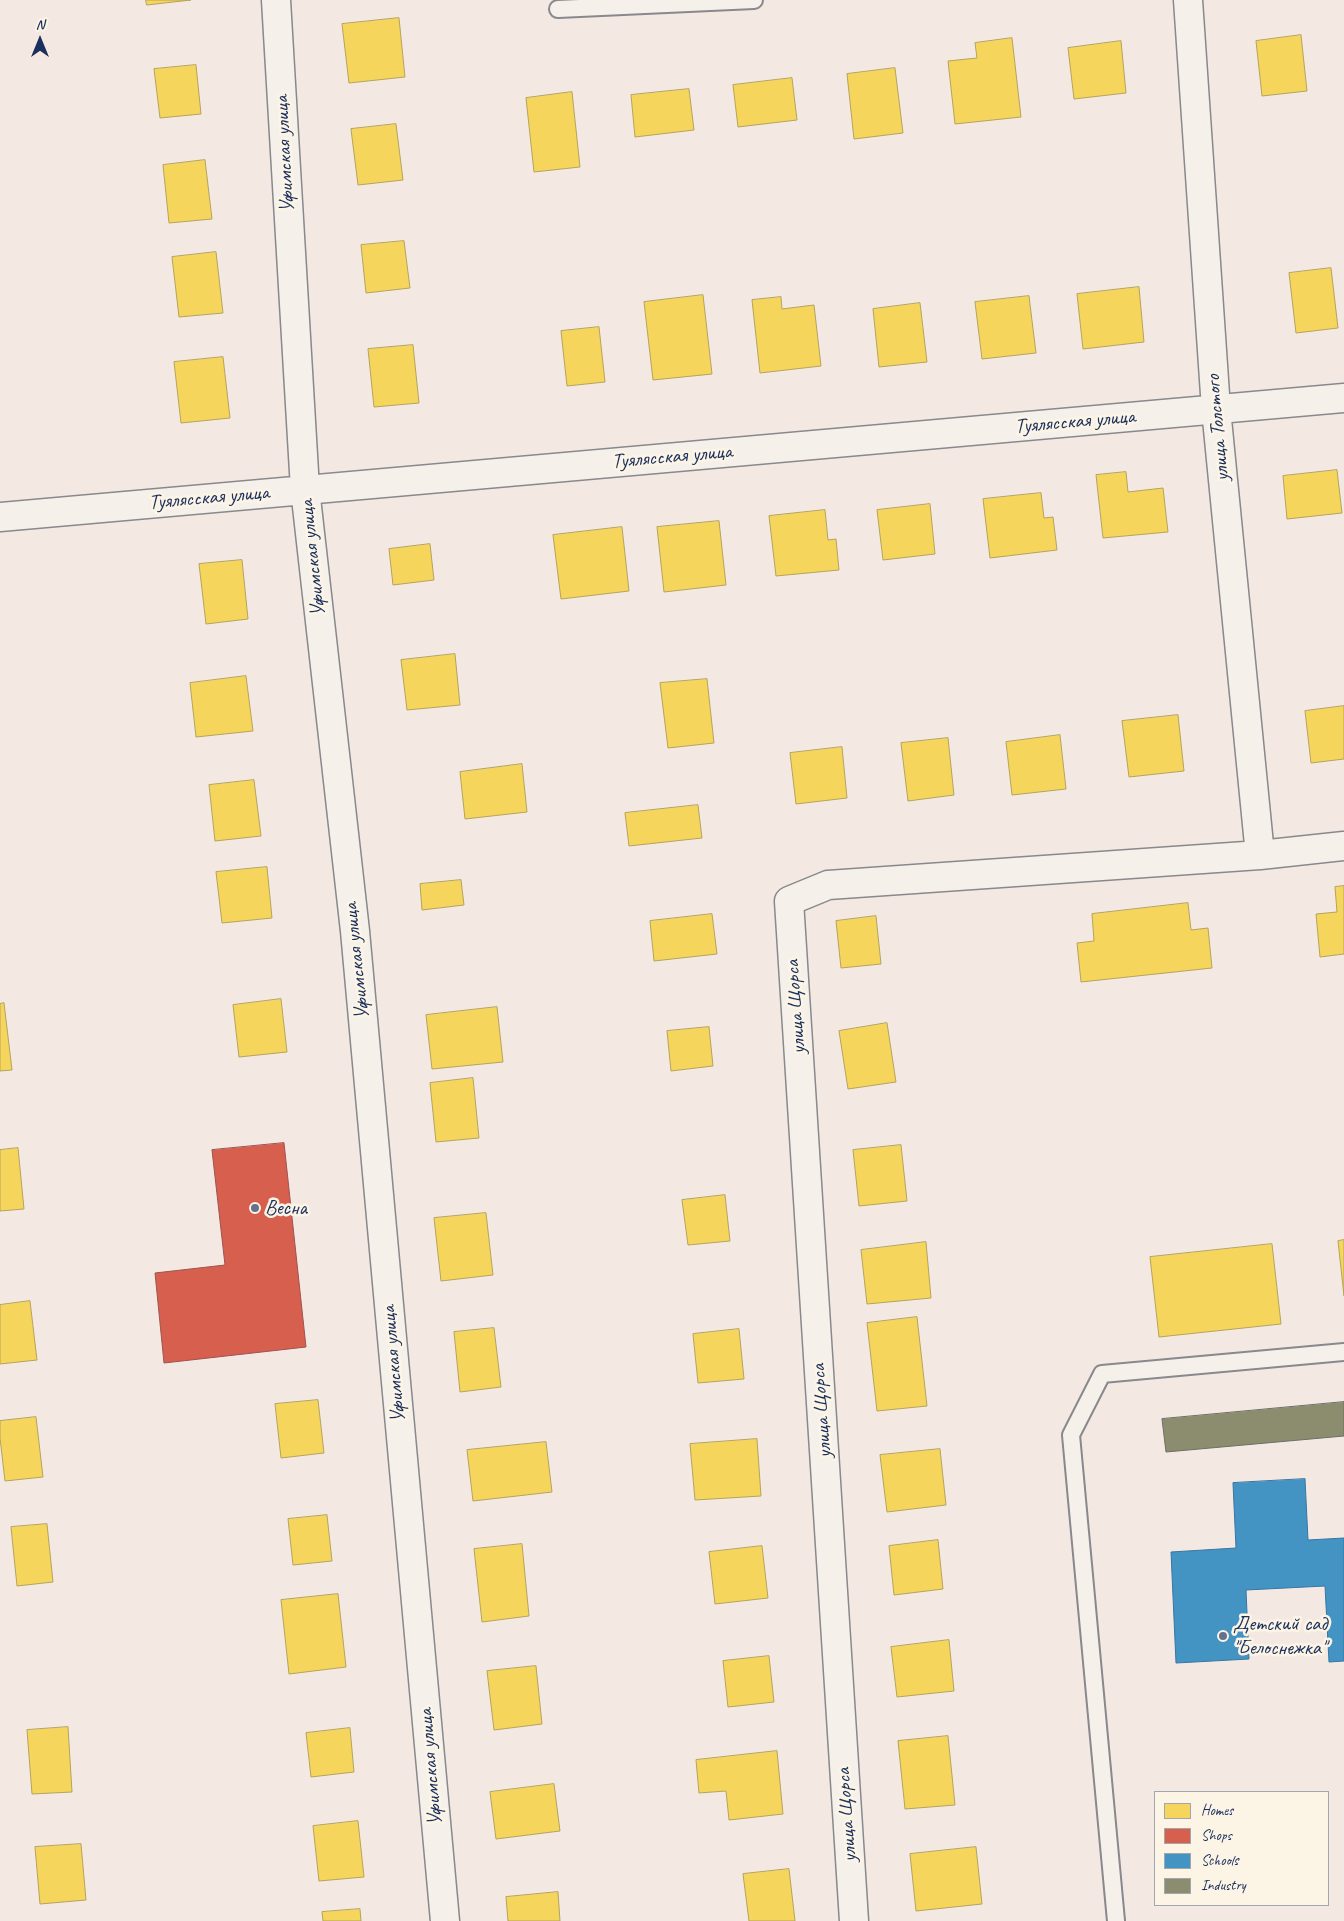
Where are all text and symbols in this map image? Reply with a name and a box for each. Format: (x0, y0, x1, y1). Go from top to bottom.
north arrow (15, 15, 65, 65)
text: N (36, 16, 44, 33)
street label: Уфимская улица (269, 95, 301, 213)
street label: улица Толстого (1201, 374, 1235, 482)
street label: Туялясская улица (1014, 404, 1136, 440)
street label: Туялясская улица (611, 439, 733, 475)
street label: Туялясская улица (148, 480, 270, 516)
street label: Уфимская улица (294, 498, 332, 618)
street label: Уфимская улица (338, 901, 376, 1021)
street label: улица Щорса (780, 959, 812, 1055)
place label: Весна (265, 1195, 307, 1221)
marker: Весна (249, 1202, 261, 1214)
street label: Уфимская улица (376, 1304, 412, 1424)
street label: улица Щорса (806, 1363, 838, 1459)
place label: Детский сад "Белоснежка" (1233, 1611, 1327, 1661)
marker: Детский сад "Белоснежка" (1217, 1630, 1229, 1642)
street label: Уфимская улица (413, 1707, 449, 1827)
street label: улица Щорса (831, 1767, 863, 1863)
legend (1154, 1791, 1329, 1906)
text: Homes (1201, 1801, 1233, 1820)
text: Shops (1201, 1826, 1232, 1845)
text: Schools (1201, 1851, 1238, 1870)
text: Industry (1201, 1876, 1246, 1895)

